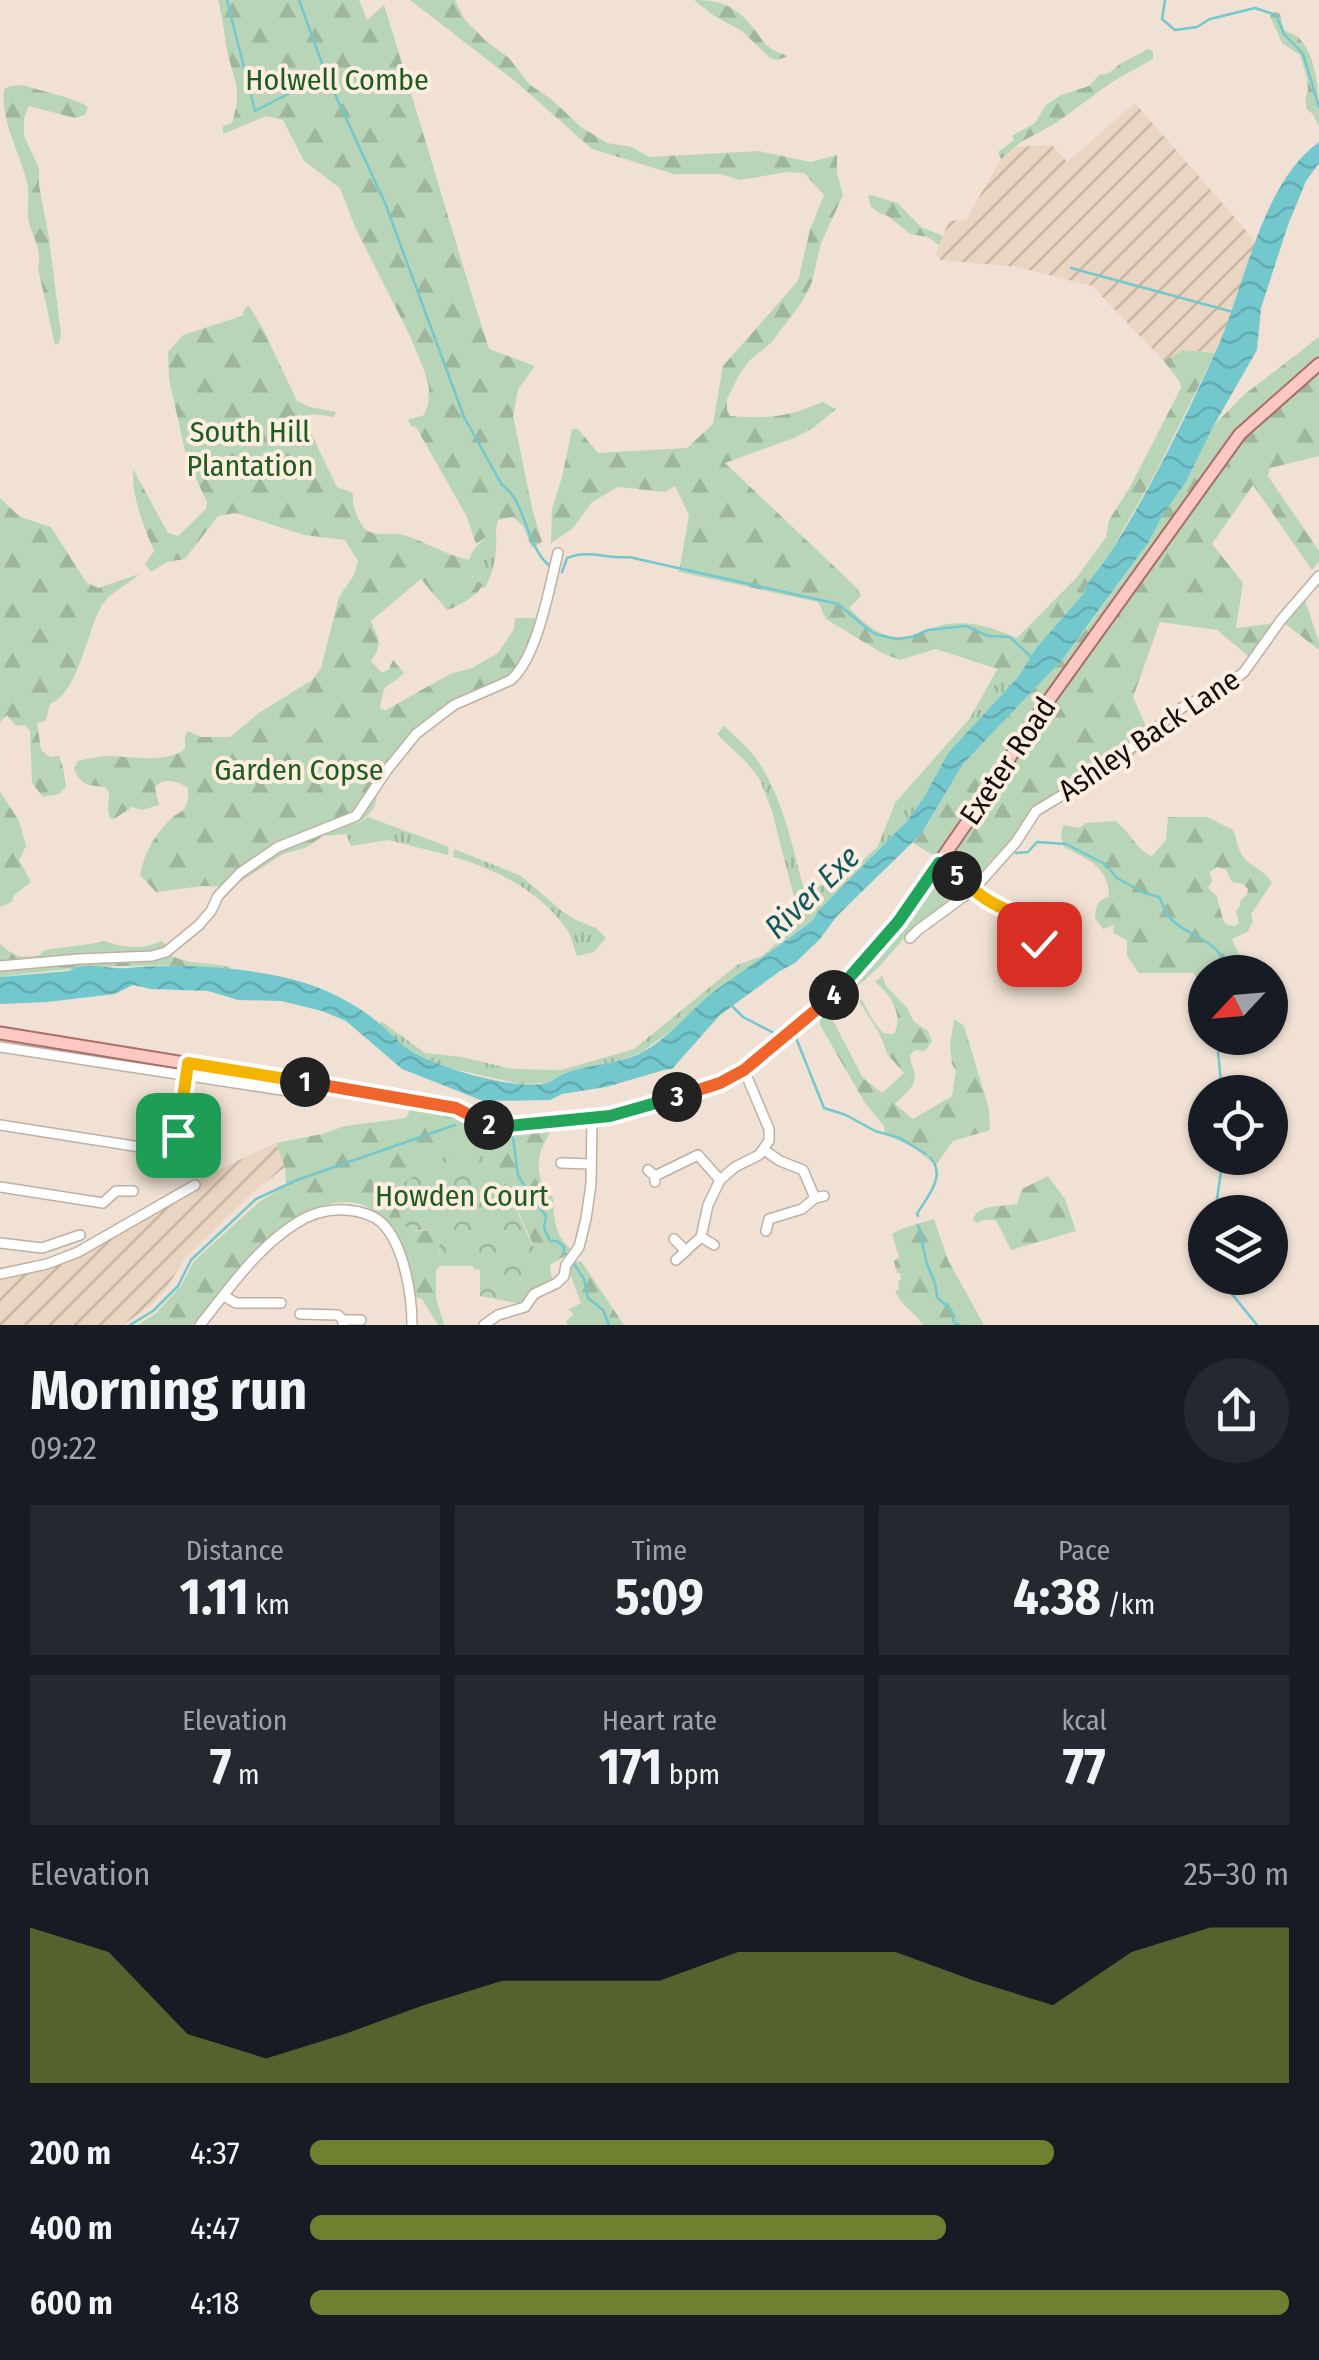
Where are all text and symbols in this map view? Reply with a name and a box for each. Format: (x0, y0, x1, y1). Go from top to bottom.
park label: Holwell Combe (245, 62, 429, 98)
park label: South Hill Plantation (187, 414, 313, 484)
street label: Ashley Back Lane (1052, 661, 1246, 809)
street label: Exeter Road (952, 691, 1064, 831)
park label: Garden Copse (214, 752, 384, 788)
water label: River Exe (757, 838, 867, 946)
pin: 5 (932, 851, 982, 901)
text: 5 (950, 859, 964, 892)
pin (997, 902, 1082, 987)
icon: check (1012, 917, 1067, 972)
north arrow (1188, 955, 1288, 1055)
map controls (1188, 955, 1288, 1295)
pin: 4 (809, 970, 859, 1020)
text: 4 (827, 978, 841, 1011)
pin: 1 (280, 1057, 330, 1107)
text: 1 (299, 1065, 311, 1098)
pin: 3 (652, 1072, 702, 1122)
button: locate (1188, 1075, 1288, 1175)
text: 3 (670, 1080, 684, 1113)
pin (136, 1093, 221, 1178)
pin: 2 (464, 1100, 514, 1150)
icon: arrive (151, 1108, 206, 1163)
text: 2 (483, 1108, 495, 1141)
park label: Howden Court (375, 1178, 549, 1214)
button: layers (1188, 1195, 1288, 1295)
text: Morning run (30, 1358, 307, 1424)
button: share (1184, 1358, 1289, 1463)
text: 09:22 (30, 1429, 97, 1467)
text: Distance (186, 1534, 284, 1567)
text: Time (632, 1534, 687, 1567)
text: Pace (1058, 1534, 1110, 1567)
text: 1.11 (180, 1567, 249, 1627)
text: 5:09 (615, 1567, 704, 1627)
text: 4:38 (1013, 1567, 1101, 1627)
text: km (249, 1588, 290, 1621)
text: /km (1101, 1588, 1155, 1621)
text: Elevation (182, 1704, 288, 1737)
text: Heart rate (602, 1704, 717, 1737)
text: kcal (1061, 1704, 1107, 1737)
text: 7 (210, 1737, 231, 1797)
text: 171 (599, 1737, 662, 1797)
text: 77 (1063, 1737, 1106, 1797)
text: m (231, 1758, 260, 1791)
text: bpm (662, 1758, 720, 1791)
text: Elevation (30, 1855, 150, 1893)
text: 25–30 m (1184, 1855, 1289, 1893)
text: 200 m (30, 2134, 111, 2172)
text: 4:37 (190, 2134, 240, 2172)
text: 400 m (30, 2209, 112, 2247)
text: 4:47 (190, 2209, 240, 2247)
text: 600 m (30, 2284, 113, 2322)
text: 4:18 (190, 2284, 239, 2322)

